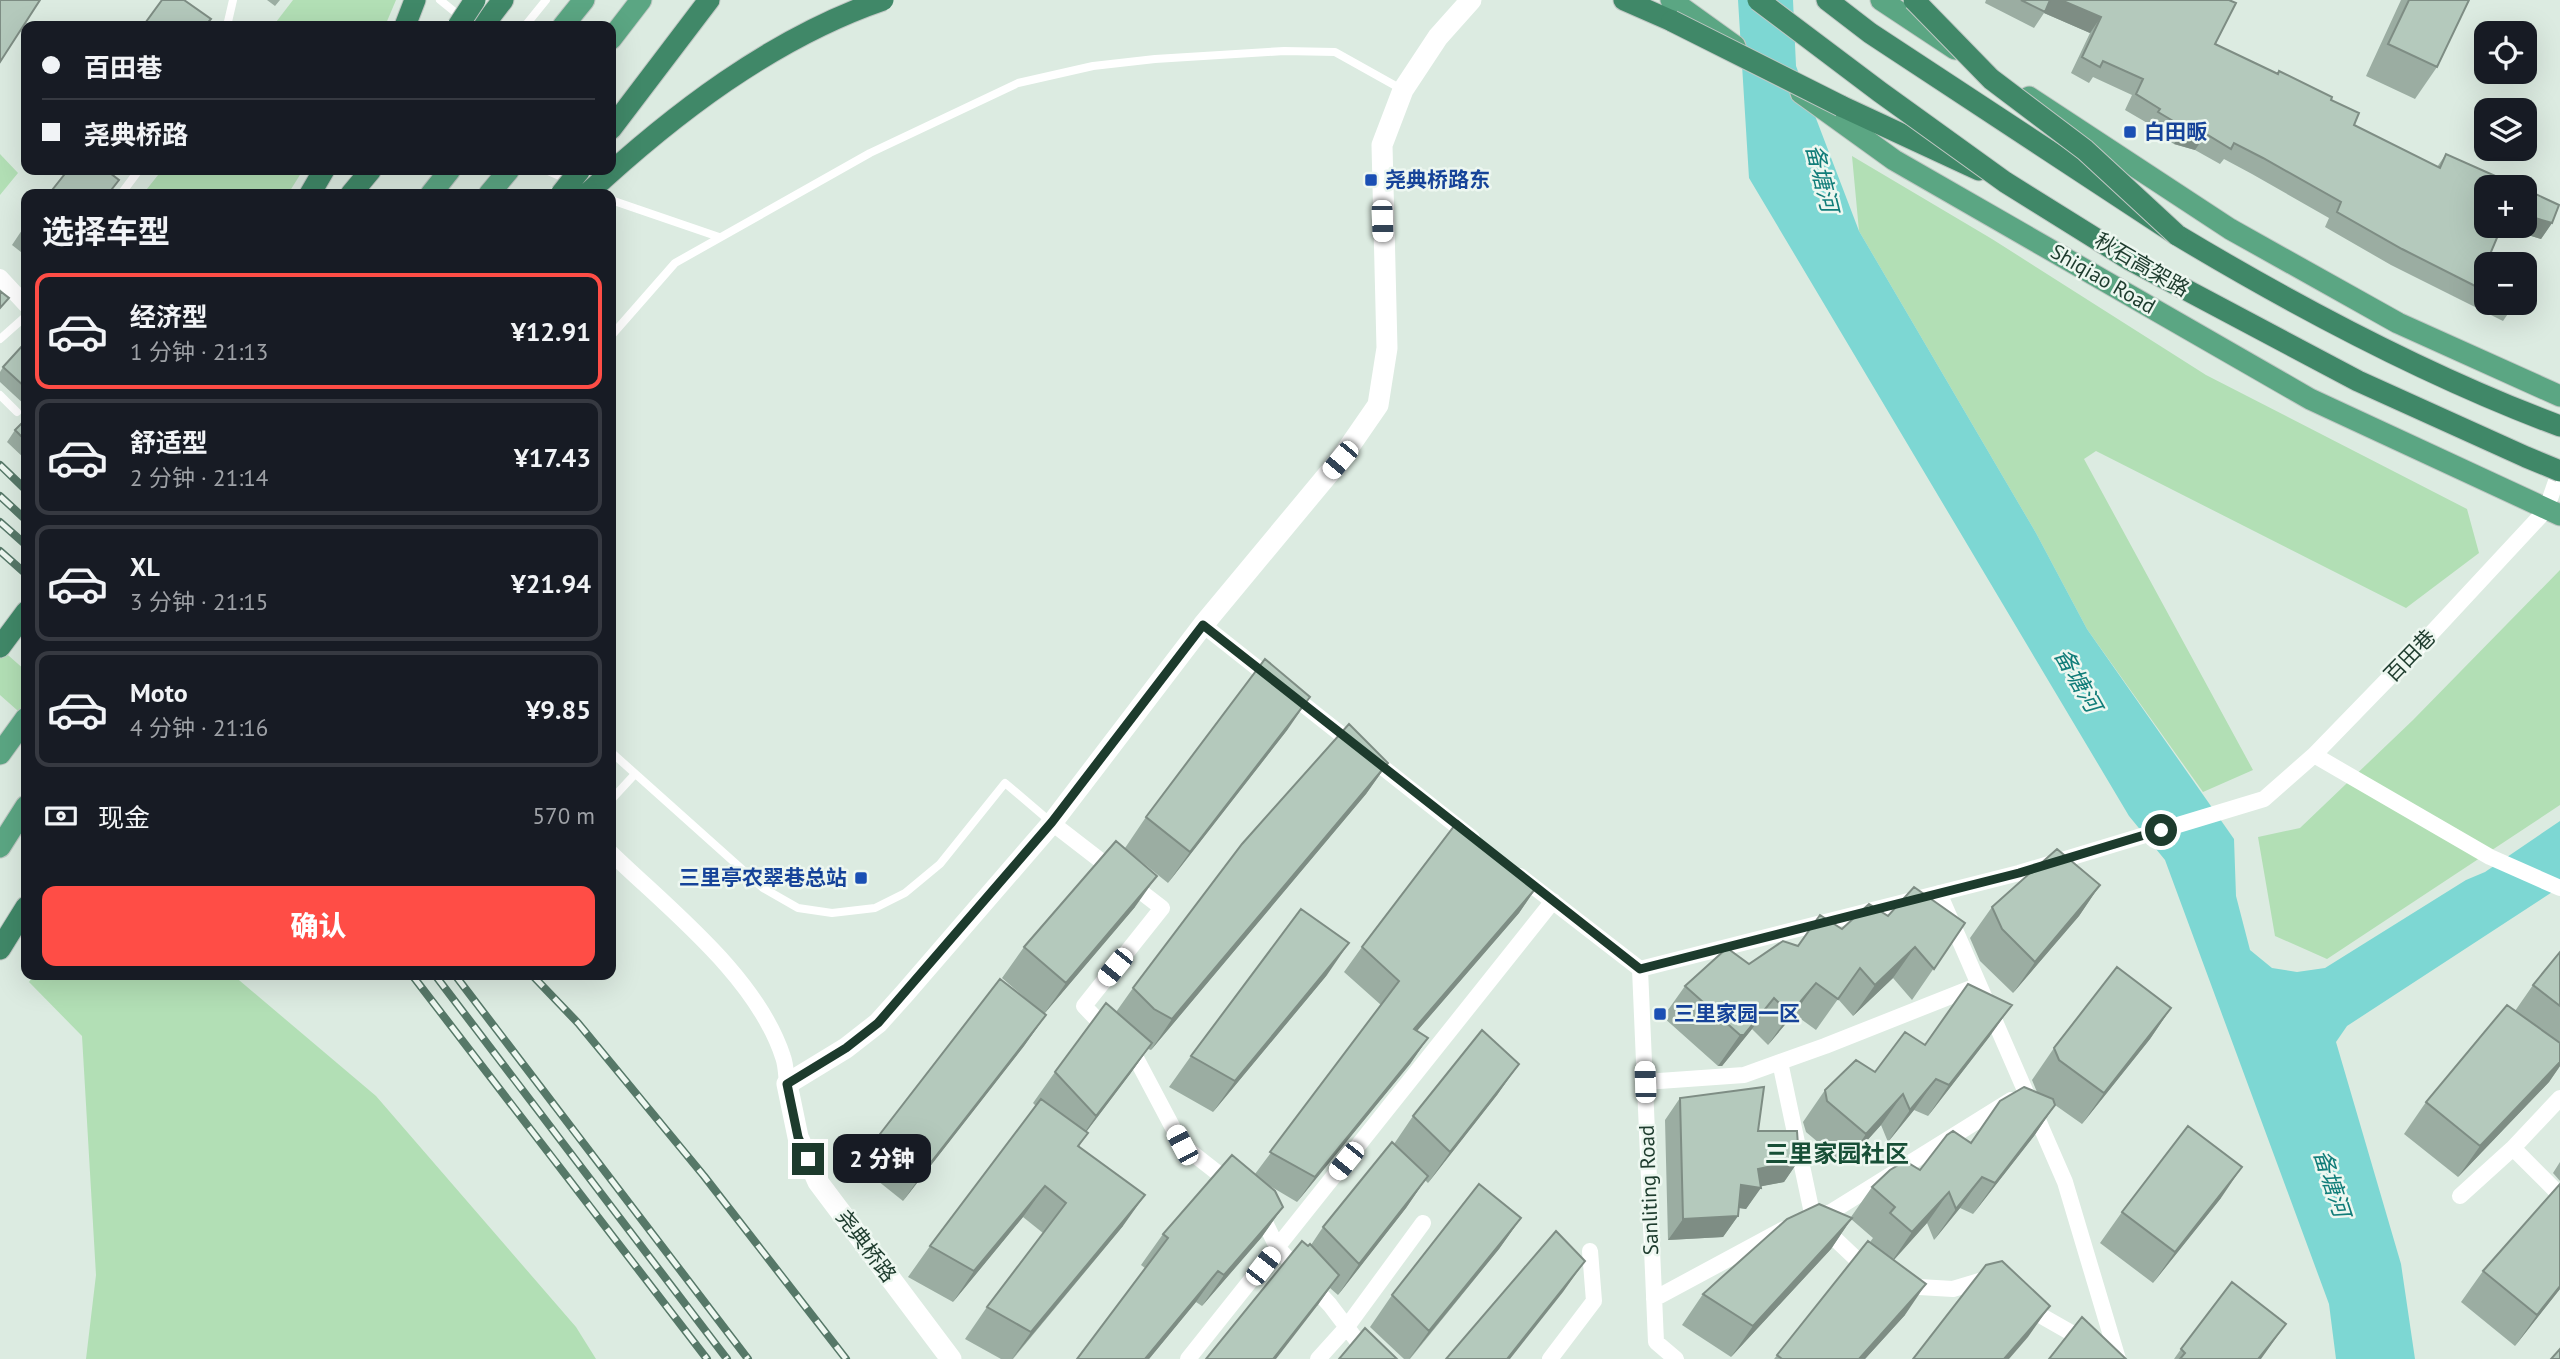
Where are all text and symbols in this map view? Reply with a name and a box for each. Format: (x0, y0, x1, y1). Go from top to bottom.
map controls (2474, 21, 2537, 315)
button: locate (2474, 21, 2537, 84)
text: 百田巷 (84, 51, 162, 84)
button: layers (2474, 98, 2537, 161)
text: 尧典桥路 (84, 118, 188, 151)
place label: 白田畈 (2144, 118, 2207, 145)
marker: 白田畈 (2122, 124, 2138, 140)
water label: 备塘河 (1800, 141, 1846, 219)
place label: 尧典桥路东 (1385, 166, 1490, 193)
marker: 尧典桥路东 (1363, 172, 1379, 188)
button: + (2474, 175, 2537, 238)
car (1371, 200, 1394, 242)
text: 选择车型 (42, 210, 170, 252)
street label: 秋石高架路 (2090, 227, 2194, 303)
street label: Shiqiao Road (2046, 238, 2161, 319)
button: − (2474, 252, 2537, 315)
icon: car (46, 300, 109, 363)
text: 经济型 (130, 300, 208, 333)
text: ¥12.91 (511, 315, 591, 348)
text: 1 分钟 · 21:13 (130, 337, 268, 366)
icon: car (46, 426, 109, 489)
text: 舒适型 (130, 426, 208, 459)
car (1319, 437, 1362, 483)
text: ¥17.43 (514, 441, 591, 474)
text: 2 分钟 · 21:14 (130, 463, 268, 492)
text: XL (130, 550, 160, 583)
icon: car (46, 552, 109, 615)
text: ¥21.94 (511, 567, 591, 600)
text: 3 分钟 · 21:15 (130, 587, 268, 616)
street label: 百田巷 (2378, 624, 2441, 688)
water label: 备塘河 (2049, 643, 2110, 720)
text: Moto (130, 676, 188, 709)
icon: car (46, 678, 109, 741)
text: ¥9.85 (526, 693, 591, 726)
text: 4 分钟 · 21:16 (130, 713, 268, 742)
icon: cash (42, 797, 80, 835)
text: 现金 (98, 801, 150, 834)
text: 570 m (533, 801, 595, 830)
route start (2145, 814, 2177, 846)
place label: 三里亭农翠巷总站 (679, 864, 847, 891)
marker: 三里亭农翠巷总站 (853, 870, 869, 886)
button: 确认 (42, 886, 595, 966)
car (1094, 944, 1137, 990)
place label: 三里家园一区 (1674, 1000, 1800, 1027)
marker: 三里家园一区 (1652, 1006, 1668, 1022)
car (1634, 1061, 1657, 1103)
car (1163, 1122, 1202, 1168)
street label: Sanliting Road (1633, 1124, 1664, 1256)
callout: 2 分钟 (832, 1134, 931, 1184)
car (1325, 1138, 1368, 1184)
district label: 三里家园社区 (1765, 1138, 1909, 1169)
route end (792, 1143, 824, 1175)
text: 2 分钟 (850, 1144, 914, 1173)
water label: 备塘河 (2308, 1146, 2358, 1224)
street label: 尧典桥路 (830, 1204, 902, 1287)
car (1242, 1243, 1285, 1289)

